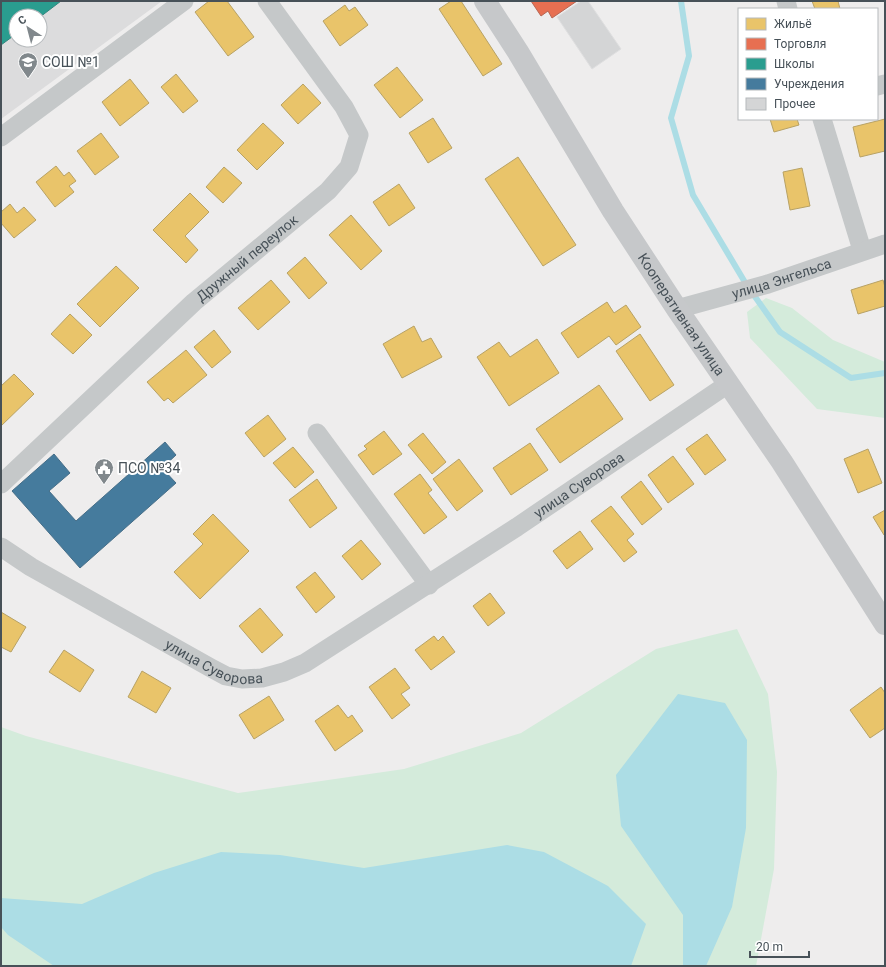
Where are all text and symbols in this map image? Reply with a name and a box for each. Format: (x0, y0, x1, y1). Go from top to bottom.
north arrow (8, 8, 48, 48)
legend (738, 8, 878, 120)
text: С (16, 13, 29, 28)
text: Жильё (774, 17, 812, 31)
text: Торговля (774, 37, 826, 51)
school or university icon: СОШ №1 (17, 51, 39, 79)
place label: СОШ №1 (42, 54, 100, 70)
text: Школы (774, 57, 815, 71)
text: Учреждения (774, 77, 844, 91)
text: Прочее (774, 97, 815, 111)
street label: Дружный переулок (193, 211, 301, 305)
street label: Кооперативная улица (635, 250, 728, 379)
street label: улица Энгельса (730, 255, 833, 302)
street label: улица Суворова (531, 449, 627, 521)
public building icon: ПСО №34 (93, 457, 115, 485)
place label: ПСО №34 (118, 460, 180, 476)
street label: улица Суворова (163, 636, 263, 687)
scale bar (750, 933, 809, 959)
text: 20 m (756, 940, 783, 954)

